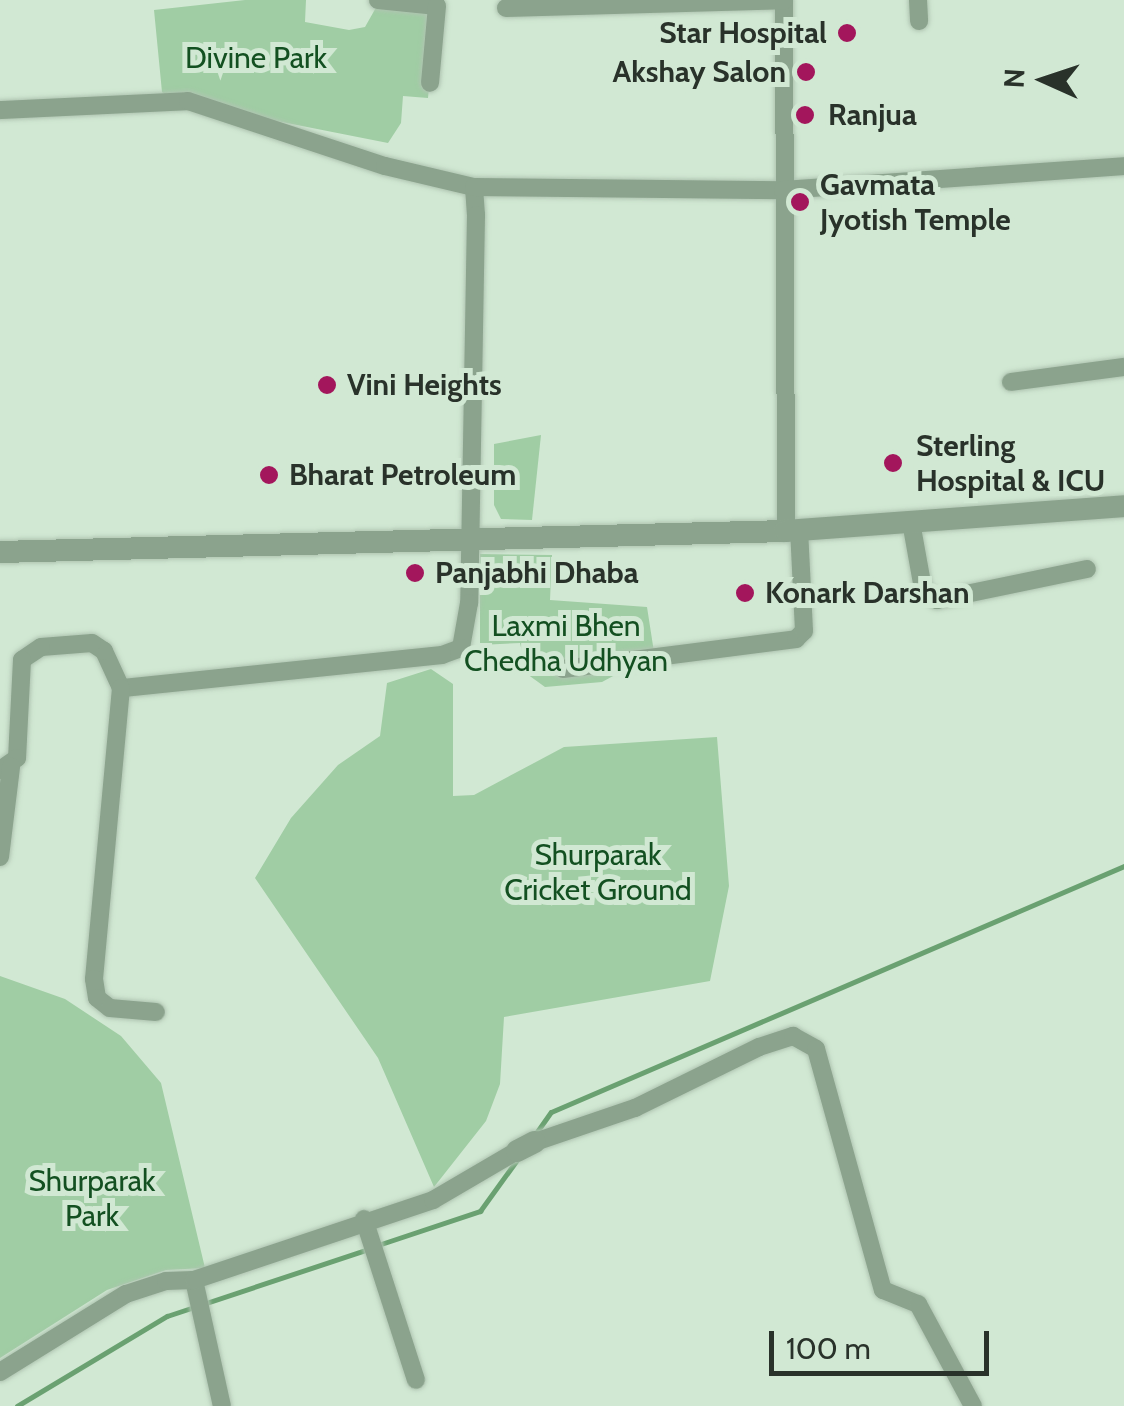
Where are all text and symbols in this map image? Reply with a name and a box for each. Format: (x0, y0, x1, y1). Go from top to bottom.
place label: Star Hospital (659, 15, 827, 51)
marker: Star Hospital (836, 22, 858, 44)
north arrow (994, 30, 1094, 130)
park label: Divine Park (185, 40, 327, 76)
place label: Akshay Salon (613, 54, 786, 90)
marker: Akshay Salon (795, 61, 817, 83)
text: N (997, 68, 1032, 89)
place label: Ranjua (828, 97, 917, 133)
marker: Ranjua (792, 102, 818, 128)
place label: Gavmata Jyotish Temple (820, 167, 1011, 238)
marker: Gavmata Jyotish Temple (789, 191, 811, 213)
place label: Vini Heights (347, 367, 502, 403)
marker: Vini Heights (316, 374, 338, 396)
place label: Sterling Hospital & ICU (916, 428, 1105, 498)
marker: Sterling Hospital & ICU (880, 450, 906, 476)
place label: Bharat Petroleum (289, 457, 516, 493)
marker: Bharat Petroleum (258, 464, 280, 486)
place label: Panjabhi Dhaba (435, 555, 639, 591)
marker: Panjabhi Dhaba (404, 562, 426, 584)
place label: Konark Darshan (765, 575, 969, 611)
marker: Konark Darshan (734, 582, 756, 604)
park label: Laxmi Bhen Chedha Udhyan (464, 608, 668, 678)
park label: Shurparak Cricket Ground (504, 837, 692, 908)
park label: Shurparak Park (28, 1163, 156, 1234)
scale bar (774, 1311, 994, 1373)
text: 100 m (786, 1330, 871, 1367)

